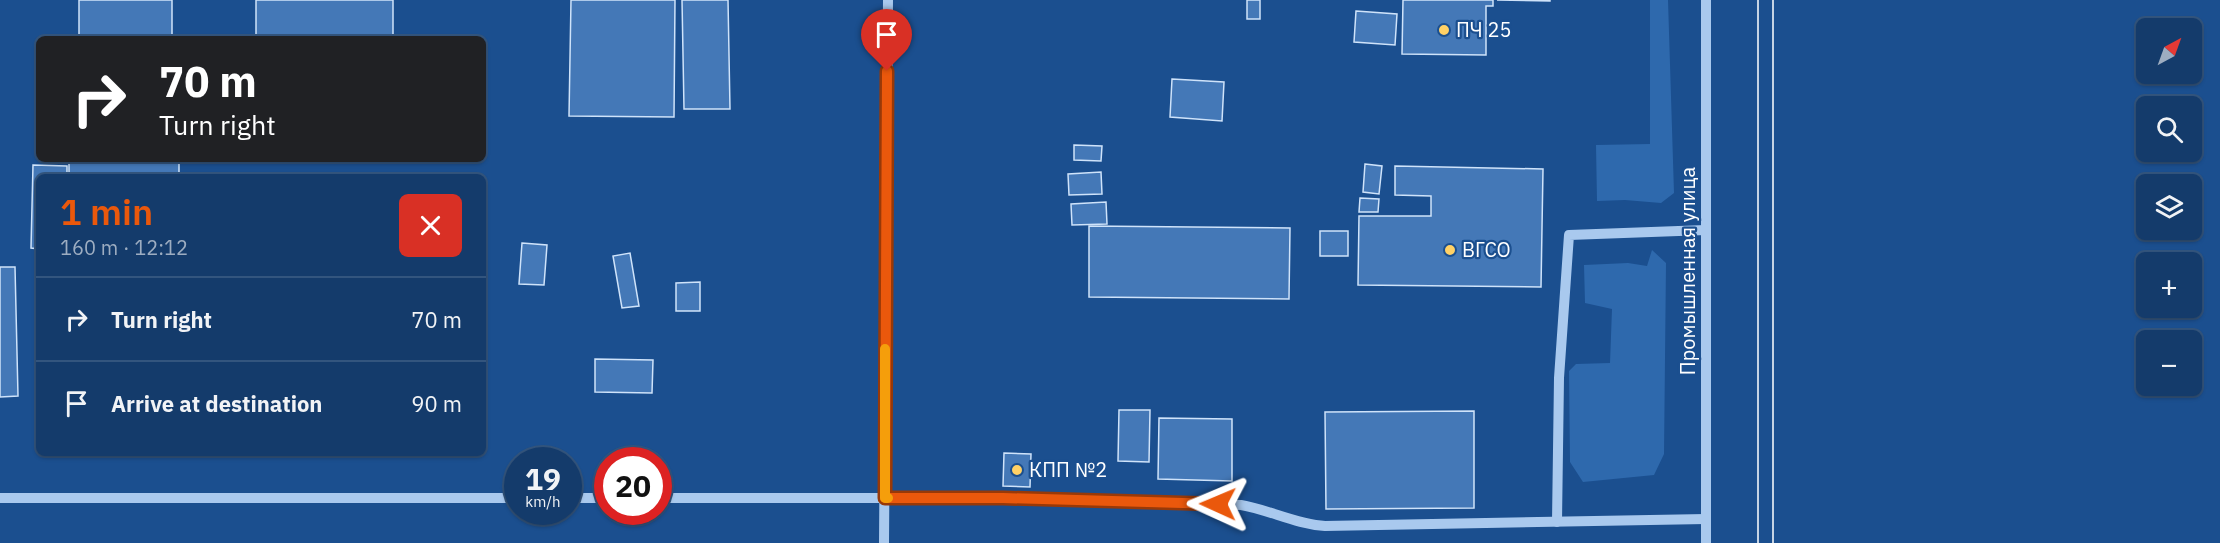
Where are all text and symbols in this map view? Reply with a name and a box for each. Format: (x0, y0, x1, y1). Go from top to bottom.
pin (861, 9, 912, 71)
place label: ПЧ 25 (1456, 16, 1511, 43)
icon: arrive (870, 18, 903, 51)
north arrow (2136, 18, 2202, 84)
map controls (2136, 18, 2202, 396)
marker: ПЧ 25 (1437, 23, 1451, 37)
text: 70 m (159, 54, 257, 109)
icon: right (60, 60, 138, 138)
button: search (2136, 96, 2202, 162)
text: Turn right (159, 107, 276, 142)
street label: Промышленная улица (1674, 167, 1701, 375)
button: layers (2136, 174, 2202, 240)
text: 1 min (60, 188, 153, 235)
button: close (399, 194, 462, 257)
text: 160 m · 12:12 (60, 234, 188, 261)
place label: ВГСО (1462, 236, 1511, 263)
marker: ВГСО (1443, 243, 1457, 257)
button: + (2136, 252, 2202, 318)
icon: right (60, 303, 93, 336)
text: Turn right (111, 305, 212, 334)
text: 70 m (411, 305, 462, 334)
button: − (2136, 330, 2202, 396)
icon: arrive (60, 387, 93, 420)
text: Arrive at destination (111, 389, 322, 418)
text: 90 m (411, 389, 462, 418)
speed limit sign: 20 (594, 447, 672, 525)
place label: КПП №2 (1029, 456, 1107, 483)
text: 19 (525, 459, 561, 498)
marker: КПП №2 (1010, 463, 1024, 477)
position arrow (1186, 472, 1250, 536)
text: km/h (525, 492, 561, 511)

